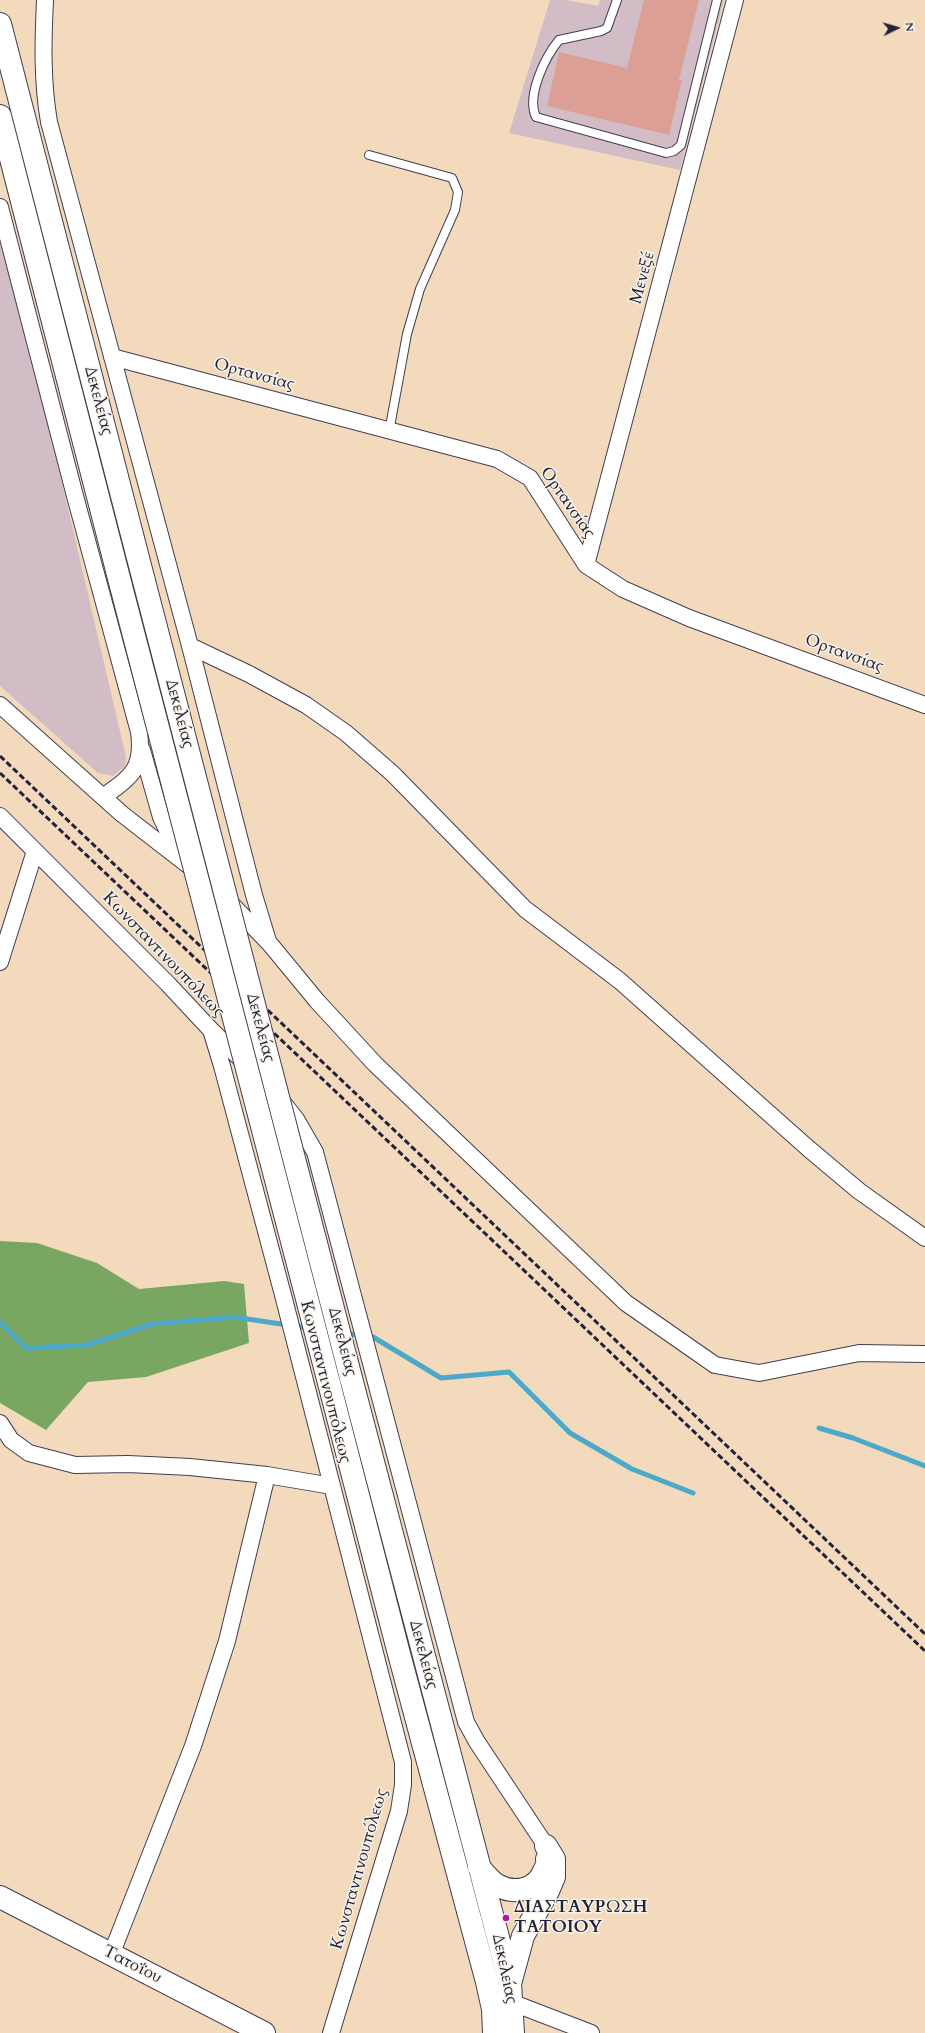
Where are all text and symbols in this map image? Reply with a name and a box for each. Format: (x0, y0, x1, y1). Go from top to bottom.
north arrow (877, 8, 917, 48)
text: N (902, 21, 917, 32)
street label: Μενεξέ (626, 250, 660, 306)
street label: Ορτανσίας (212, 354, 296, 396)
street label: Δεκελείας (79, 364, 117, 438)
street label: Ορτανσίας (535, 463, 599, 543)
street label: Ορτανσίας (802, 630, 886, 678)
street label: Δεκελείας (160, 677, 198, 751)
street label: Κωνσταντινουπόλεως (98, 888, 228, 1022)
street label: Δεκελείας (241, 991, 279, 1065)
street label: Κωνσταντινουπόλεως (295, 1299, 355, 1465)
street label: Δεκελείας (323, 1305, 361, 1379)
street label: Δεκελείας (404, 1618, 442, 1692)
street label: Κωνσταντινουπόλεως (327, 1786, 393, 1952)
place label: ΔΙΑΣΤΑΥΡΩΣΗ ΤΑΤΟΙΟΥ (514, 1898, 647, 1938)
marker: ΔΙΑΣΤΑΥΡΩΣΗ ΤΑΤΟΙΟΥ (501, 1913, 511, 1923)
street label: Δεκελείας (487, 1932, 521, 2006)
street label: Τατοΐου (99, 1941, 165, 1989)

